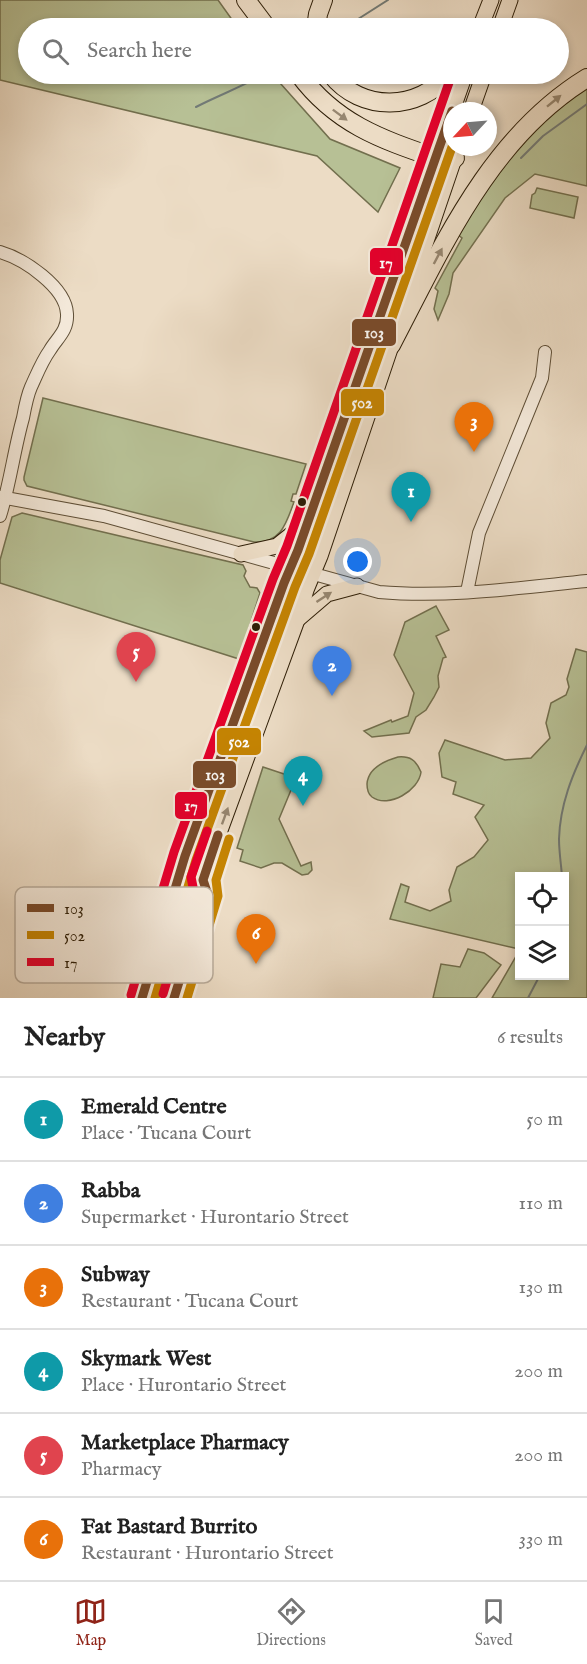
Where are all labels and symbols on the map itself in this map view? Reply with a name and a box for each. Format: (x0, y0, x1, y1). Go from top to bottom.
one-way arrow (546, 95, 562, 108)
north arrow (443, 102, 497, 156)
one-way arrow (331, 109, 347, 121)
line badge: 17 (369, 247, 404, 276)
one-way arrow (433, 248, 443, 265)
text: 17 (379, 254, 393, 274)
line badge: 103 (351, 318, 397, 347)
text: 103 (364, 324, 384, 344)
line badge: 502 (340, 388, 385, 417)
text: 502 (351, 394, 373, 414)
pin: 3 (454, 402, 494, 452)
pin: 1 (392, 472, 430, 522)
unlabelled marker (296, 496, 308, 508)
your location (343, 547, 372, 576)
one-way arrow (316, 592, 332, 603)
unlabelled marker (250, 621, 262, 633)
pin: 5 (116, 632, 156, 682)
pin: 2 (312, 646, 352, 696)
line badge: 502 (216, 727, 262, 756)
text: 502 (228, 733, 250, 753)
pin: 4 (284, 756, 322, 806)
line badge: 103 (192, 760, 237, 789)
text: 103 (205, 766, 225, 786)
line badge: 17 (174, 791, 208, 820)
text: 17 (184, 797, 198, 817)
one-way arrow (221, 807, 230, 825)
legend (15, 887, 213, 983)
text: 103 (64, 900, 84, 920)
pin: 6 (236, 914, 276, 964)
text: 502 (64, 927, 85, 947)
text: 17 (64, 954, 77, 974)

